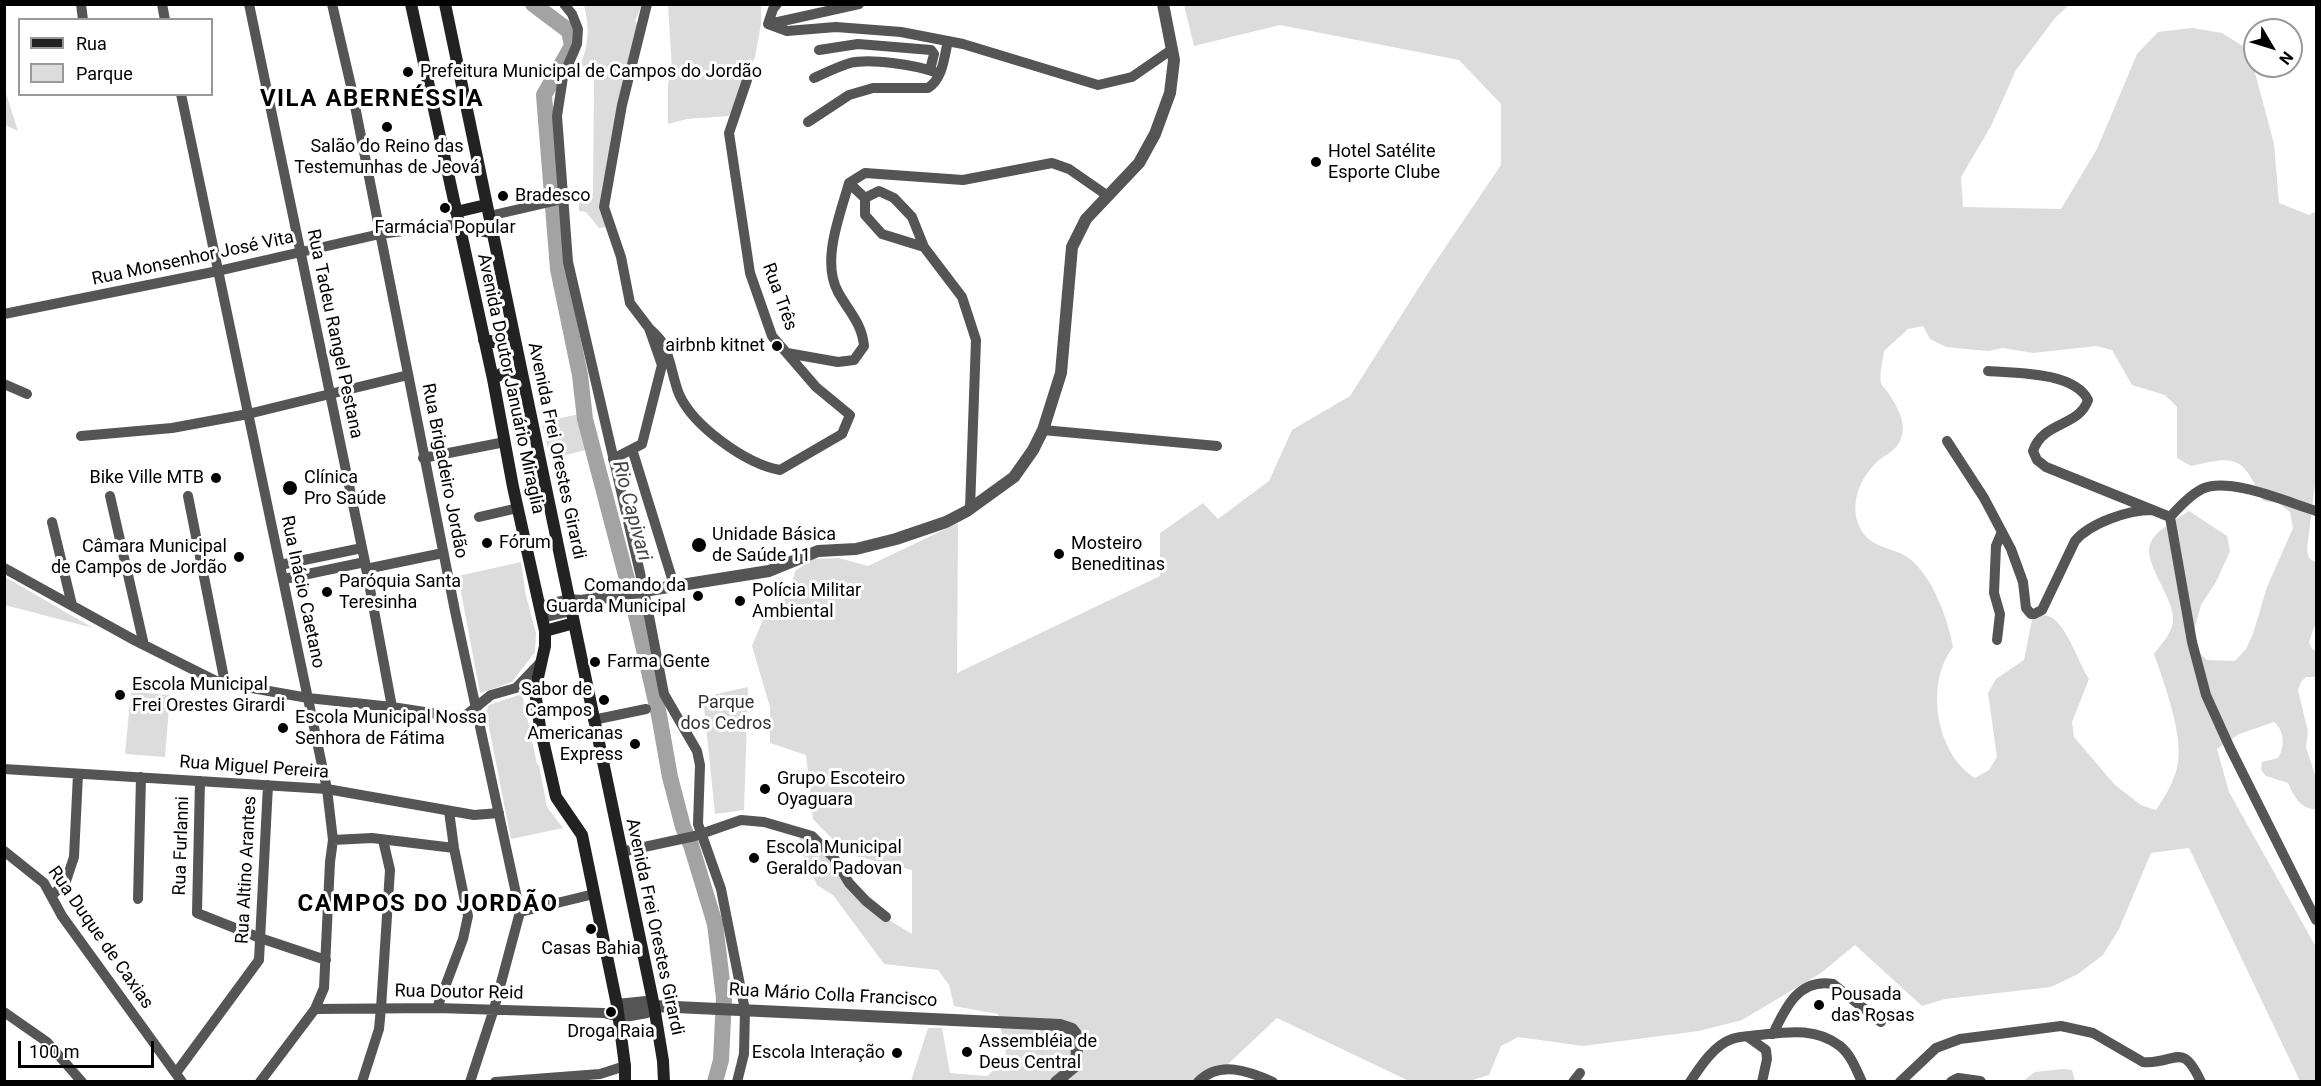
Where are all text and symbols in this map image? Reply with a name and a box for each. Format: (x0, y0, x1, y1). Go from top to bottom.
legend (18, 18, 213, 96)
north arrow (2243, 18, 2303, 78)
text: Rua (76, 33, 107, 54)
text: N (2275, 48, 2297, 68)
place label: Prefeitura Municipal de Campos do Jordão (420, 61, 762, 83)
text: Parque (76, 63, 133, 84)
marker: Prefeitura Municipal de Campos do Jordão (401, 65, 415, 79)
district label: VILA ABERNÉSSIA (260, 86, 484, 114)
marker: Salão do Reino das Testemunhas de Jeová (380, 120, 394, 134)
place label: Salão do Reino das Testemunhas de Jeová (294, 136, 480, 178)
place label: Hotel Satélite Esporte Clube (1328, 141, 1440, 184)
marker: Hotel Satélite Esporte Clube (1309, 155, 1323, 169)
place label: Bradesco (515, 185, 590, 207)
marker: Bradesco (496, 189, 510, 203)
marker: Farmácia Popular (438, 201, 452, 215)
place label: Farmácia Popular (375, 217, 515, 239)
street label: Rua Monsenhor José Vita (90, 227, 296, 291)
street label: Rua Tadeu Rangel Pestana (301, 227, 367, 441)
street label: Avenida Doutor Januário Miraglia (472, 252, 548, 516)
street label: Rua Três (757, 260, 801, 334)
place label: airbnb kitnet (665, 335, 765, 357)
marker: airbnb kitnet (770, 339, 784, 353)
street label: Avenida Frei Orestes Girardi (522, 341, 590, 561)
street label: Rua Brigadeiro Jordão (416, 382, 472, 560)
water label: Rio Capivari (606, 458, 656, 564)
place label: Bike Ville MTB (89, 467, 204, 489)
place label: Clínica Pro Saúde (304, 467, 386, 510)
marker: Bike Ville MTB (209, 471, 223, 485)
marker: Clínica Pro Saúde (281, 479, 299, 497)
street label: Rua Inácio Caetano (275, 514, 329, 670)
place label: Unidade Básica de Saúde 11 (712, 524, 836, 566)
place label: Fórum (499, 532, 551, 554)
place label: Mosteiro Beneditinas (1071, 533, 1165, 576)
place label: Câmara Municipal de Campos de Jordão (51, 536, 227, 578)
marker: Fórum (480, 536, 494, 550)
marker: Unidade Básica de Saúde 11 (690, 536, 708, 554)
marker: Mosteiro Beneditinas (1052, 547, 1066, 561)
marker: Câmara Municipal de Campos de Jordão (232, 550, 246, 564)
place label: Paróquia Santa Teresinha (339, 571, 461, 614)
place label: Comando da Guarda Municipal (546, 575, 686, 618)
place label: Polícia Militar Ambiental (752, 580, 861, 622)
marker: Paróquia Santa Teresinha (320, 585, 334, 599)
marker: Comando da Guarda Municipal (691, 589, 705, 603)
marker: Polícia Militar Ambiental (733, 594, 747, 608)
place label: Farma Gente (607, 651, 710, 673)
marker: Farma Gente (588, 655, 602, 669)
place label: Escola Municipal Frei Orestes Girardi (132, 674, 285, 716)
place label: Sabor de Campos (521, 679, 592, 722)
marker: Escola Municipal Frei Orestes Girardi (113, 688, 127, 702)
park label: Parque dos Cedros (680, 692, 772, 734)
marker: Sabor de Campos (597, 693, 611, 707)
place label: Escola Municipal Nossa Senhora de Fátima (295, 707, 487, 750)
marker: Escola Municipal Nossa Senhora de Fátima (276, 721, 290, 735)
place label: Americanas Express (527, 723, 623, 766)
marker: Americanas Express (628, 737, 642, 751)
street label: Rua Miguel Pereira (178, 752, 330, 784)
place label: Grupo Escoteiro Oyaguara (777, 768, 905, 810)
marker: Grupo Escoteiro Oyaguara (758, 782, 772, 796)
street label: Rua Altino Arantes (232, 795, 262, 945)
street label: Rua Furlanni (169, 796, 195, 896)
street label: Avenida Frei Orestes Girardi (620, 817, 688, 1037)
place label: Escola Municipal Geraldo Padovan (766, 837, 902, 880)
marker: Escola Municipal Geraldo Padovan (747, 851, 761, 865)
street label: Rua Duque de Caxias (43, 862, 157, 1014)
district label: CAMPOS DO JORDÃO (298, 891, 558, 919)
marker: Casas Bahia (584, 922, 598, 936)
place label: Casas Bahia (541, 938, 641, 960)
street label: Rua Mário Colla Francisco (728, 980, 938, 1012)
street label: Rua Doutor Reid (394, 981, 524, 1005)
place label: Pousada das Rosas (1831, 984, 1914, 1026)
marker: Pousada das Rosas (1812, 998, 1826, 1012)
marker: Droga Raia (604, 1005, 618, 1019)
place label: Droga Raia (567, 1021, 655, 1043)
scale bar (21, 1029, 158, 1067)
place label: Assembléia de Deus Central (979, 1031, 1097, 1074)
text: 100 m (29, 1041, 80, 1062)
place label: Escola Interação (752, 1042, 885, 1064)
marker: Assembléia de Deus Central (960, 1045, 974, 1059)
marker: Escola Interação (890, 1046, 904, 1060)

